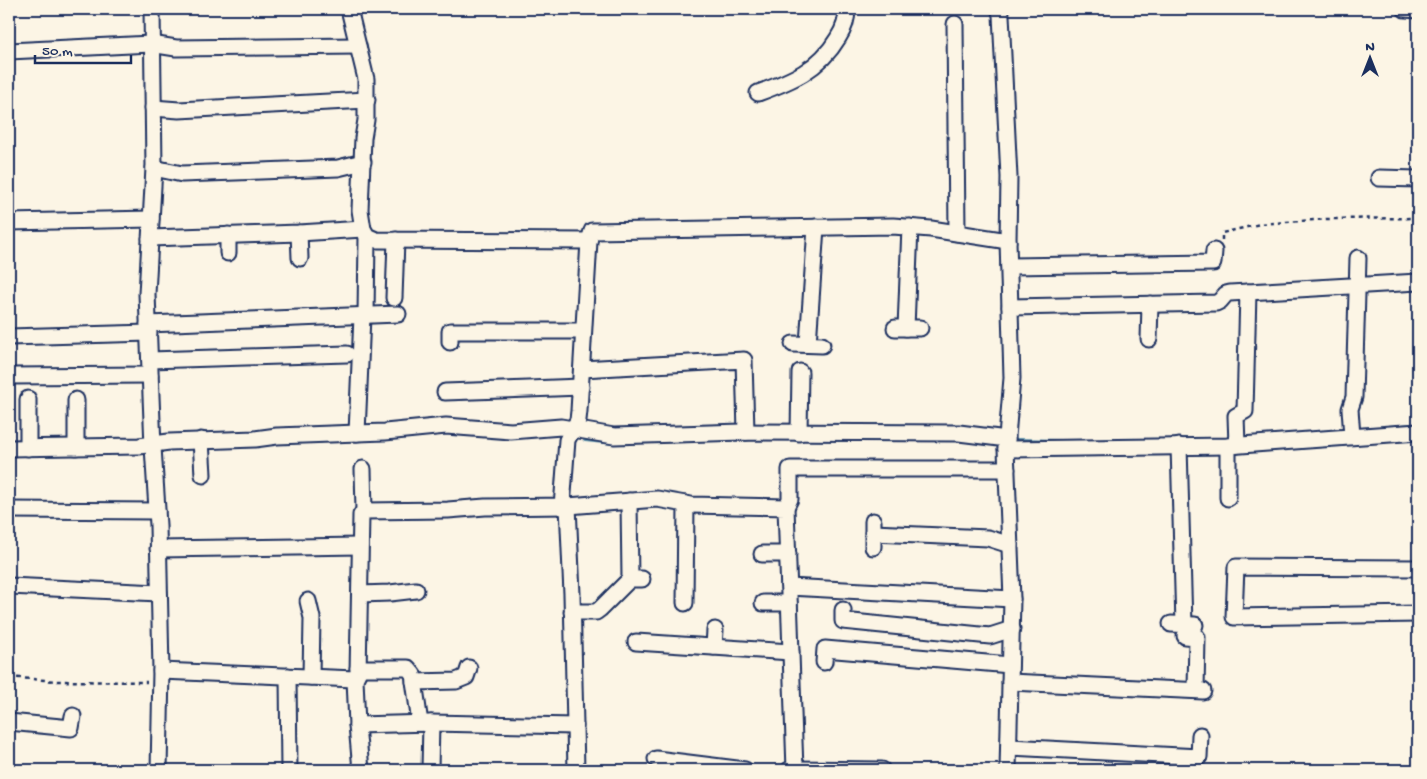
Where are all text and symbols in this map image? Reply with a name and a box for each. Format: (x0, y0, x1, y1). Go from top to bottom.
scale bar (35, 32, 131, 64)
north arrow (1344, 32, 1394, 82)
text: N (1365, 39, 1375, 56)
text: 50 m (42, 43, 73, 61)

